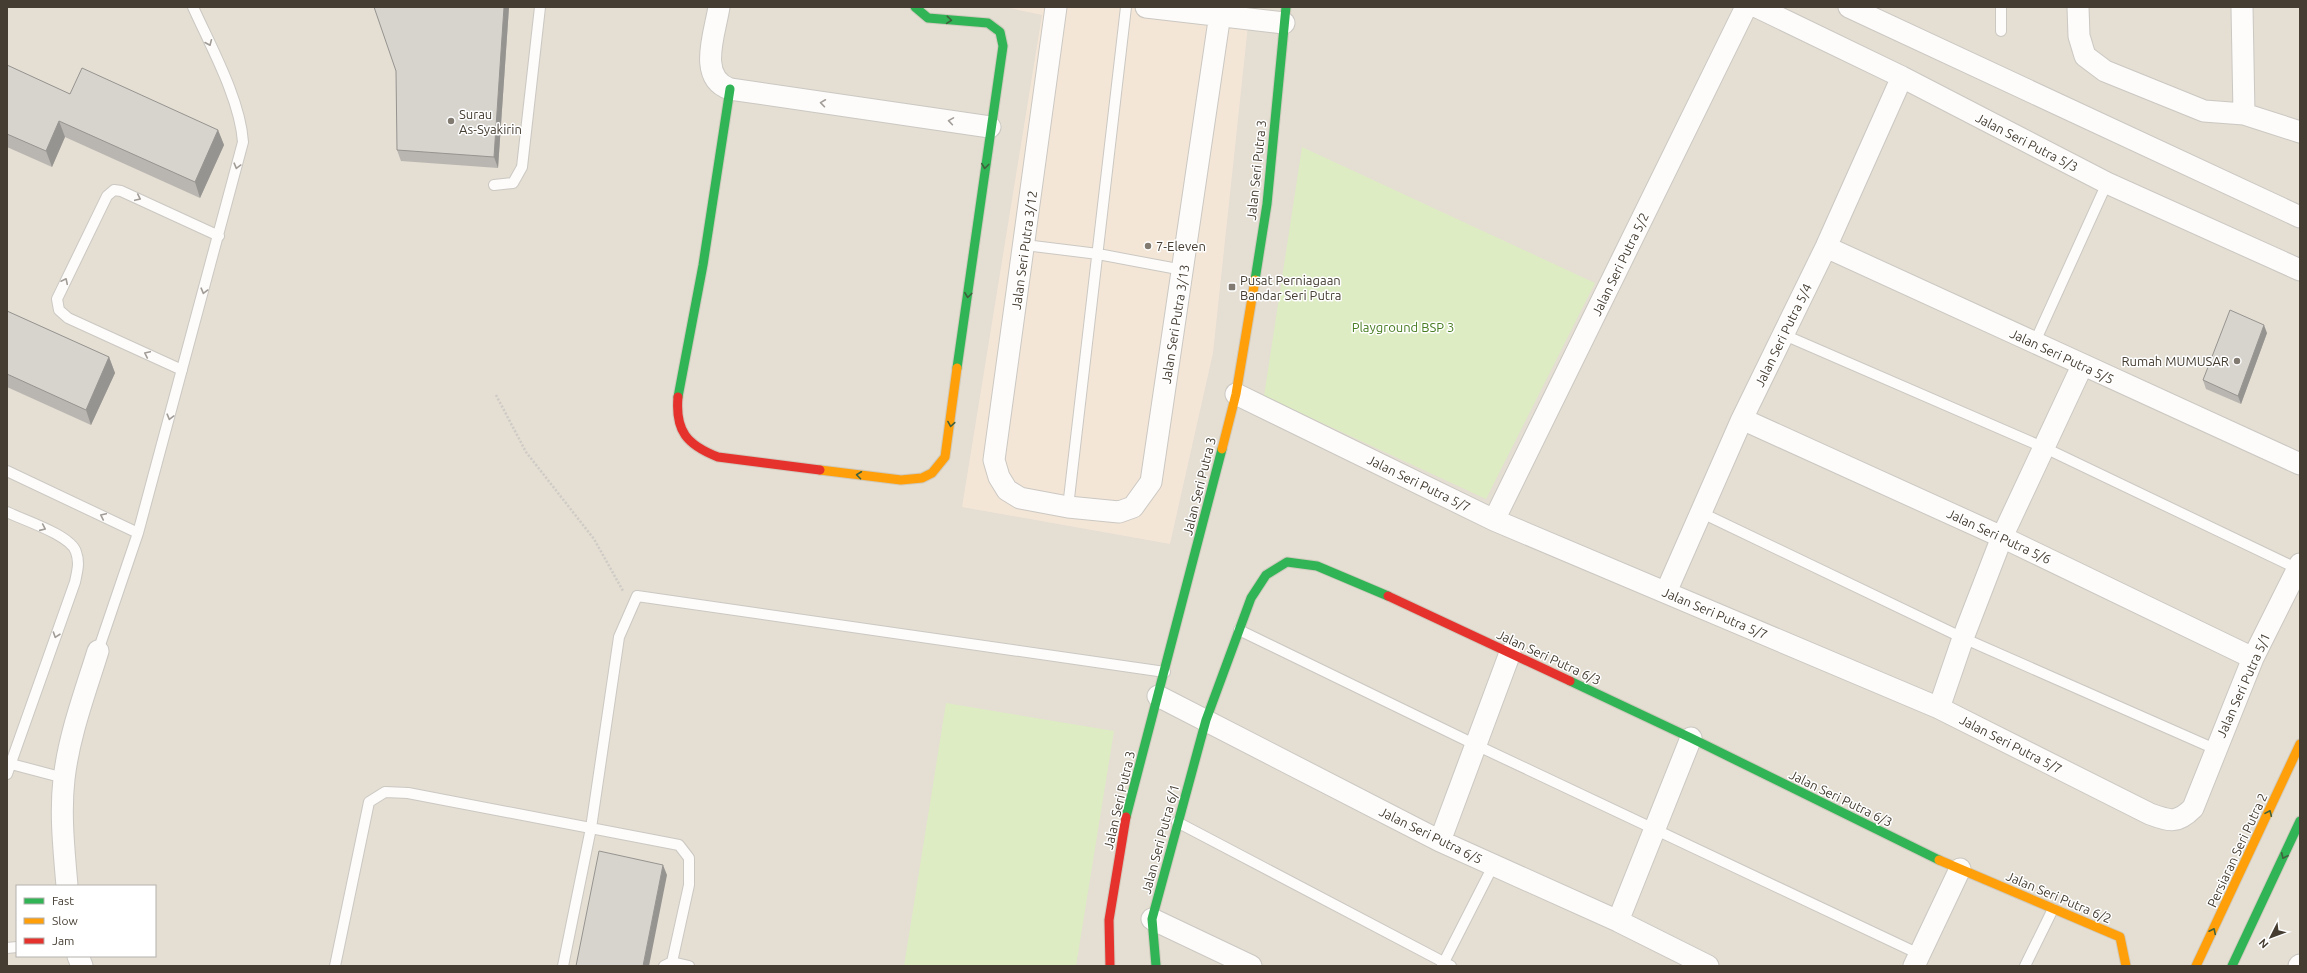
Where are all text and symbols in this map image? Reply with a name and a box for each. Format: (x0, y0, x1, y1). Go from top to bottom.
one-way arrow (946, 15, 952, 24)
one-way arrow (204, 39, 212, 46)
one-way arrow (819, 99, 826, 108)
place label: Surau As-Syakirin (459, 107, 522, 136)
street label: Jalan Seri Putra 5/3 (1973, 110, 2081, 174)
marker: Surau As-Syakirin (446, 116, 456, 126)
one-way arrow (948, 117, 954, 126)
street label: Jalan Seri Putra 3 (1244, 119, 1268, 221)
one-way arrow (234, 163, 242, 169)
one-way arrow (981, 163, 990, 169)
street label: Jalan Seri Putra 3/12 (1009, 189, 1039, 311)
one-way arrow (134, 193, 141, 201)
street label: Jalan Seri Putra 5/2 (1589, 210, 1651, 318)
place label: 7-Eleven (1156, 239, 1206, 253)
marker: 7-Eleven (1143, 241, 1153, 251)
street label: Jalan Seri Putra 3/13 (1159, 263, 1191, 385)
place label: Pusat Perniagaan Bandar Seri Putra (1240, 273, 1342, 302)
one-way arrow (60, 278, 68, 285)
street label: Jalan Seri Putra 5/4 (1752, 281, 1814, 389)
marker: Pusat Perniagaan Bandar Seri Putra (1227, 282, 1237, 292)
one-way arrow (200, 288, 208, 295)
one-way arrow (964, 292, 973, 298)
park label: Playground BSP 3 (1352, 320, 1454, 334)
street label: Jalan Seri Putra 5/5 (2008, 326, 2116, 386)
one-way arrow (143, 351, 151, 359)
place label: Rumah MUMUSAR (2121, 354, 2229, 368)
marker: Rumah MUMUSAR (2232, 356, 2242, 366)
one-way arrow (166, 413, 174, 420)
one-way arrow (947, 420, 955, 427)
street label: Jalan Seri Putra 3 (1180, 435, 1218, 537)
street label: Jalan Seri Putra 5/7 (1365, 452, 1473, 514)
one-way arrow (856, 471, 862, 480)
street label: Jalan Seri Putra 5/6 (1945, 506, 2053, 566)
one-way arrow (100, 513, 107, 521)
one-way arrow (38, 523, 46, 531)
street label: Jalan Seri Putra 5/7 (1660, 584, 1770, 642)
street label: Jalan Seri Putra 6/3 (1495, 627, 1603, 687)
street label: Jalan Seri Putra 5/1 (2214, 631, 2272, 739)
one-way arrow (53, 632, 61, 639)
street label: Jalan Seri Putra 5/7 (1957, 712, 2065, 776)
street label: Jalan Seri Putra 3 (1101, 749, 1137, 851)
street label: Jalan Seri Putra 6/3 (1787, 767, 1895, 829)
street label: Jalan Seri Putra 6/1 (1139, 783, 1181, 895)
street label: Persiaran Seri Putra 2 (2204, 791, 2270, 909)
street label: Jalan Seri Putra 6/5 (1377, 804, 1485, 866)
one-way arrow (2264, 810, 2272, 817)
one-way arrow (2281, 852, 2289, 860)
street label: Jalan Seri Putra 6/2 (2004, 868, 2114, 926)
legend (16, 885, 156, 957)
text: Fast (52, 894, 74, 907)
text: Slow (52, 914, 78, 927)
north arrow (2251, 917, 2291, 957)
one-way arrow (2208, 927, 2216, 935)
text: Jam (52, 934, 74, 947)
text: N (2256, 937, 2271, 951)

